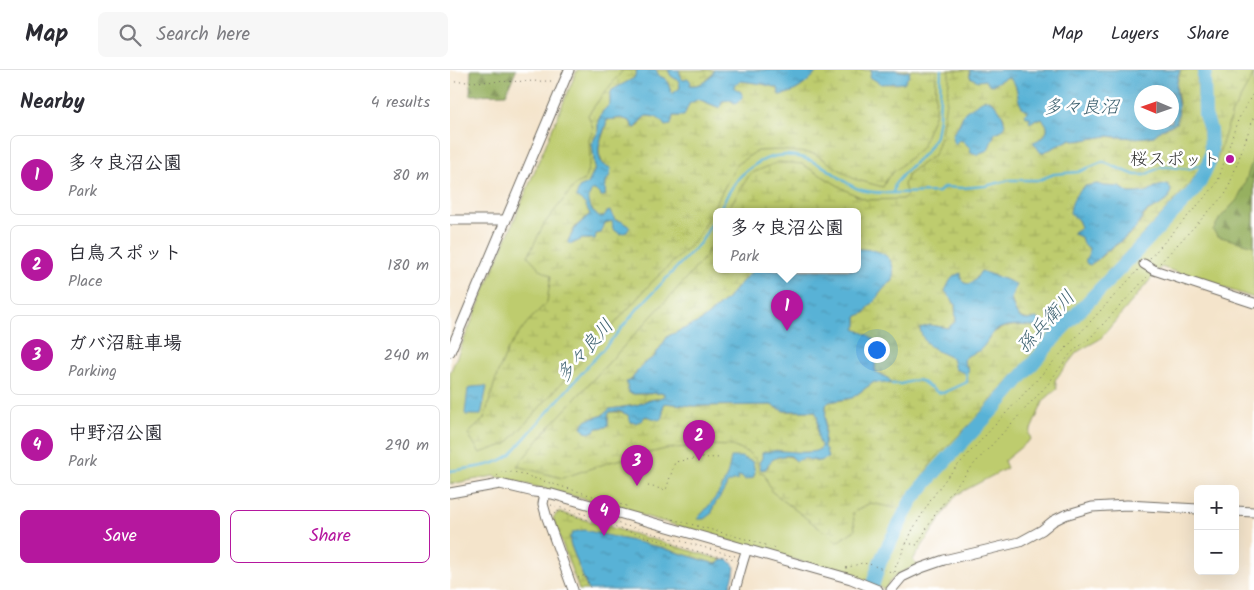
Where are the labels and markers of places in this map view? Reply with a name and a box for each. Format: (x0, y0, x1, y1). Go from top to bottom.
place label: 桜スポット (1130, 146, 1220, 175)
marker: 桜スポット (1224, 153, 1236, 165)
pin: 1 (771, 290, 803, 331)
pin: 2 (683, 420, 715, 461)
pin: 3 (621, 445, 653, 486)
pin: 4 (588, 495, 620, 536)

